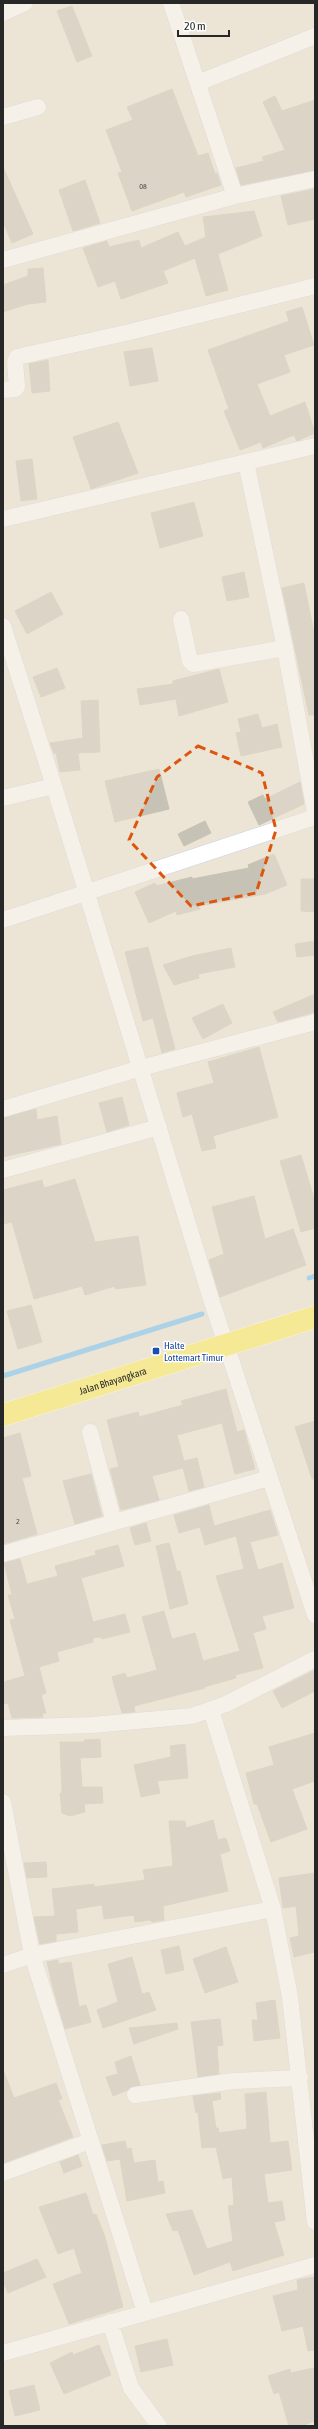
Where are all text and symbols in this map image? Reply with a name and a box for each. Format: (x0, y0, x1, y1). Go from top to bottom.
scale bar (178, 12, 229, 38)
text: 20 m (184, 19, 206, 33)
house number: 08 (139, 182, 147, 191)
place label: Halte Lottemart Timur (164, 1340, 224, 1363)
marker: Halte Lottemart Timur (151, 1346, 161, 1356)
street label: Jalan Bhayangkara (78, 1365, 148, 1396)
house number: 2 (16, 1517, 20, 1526)

